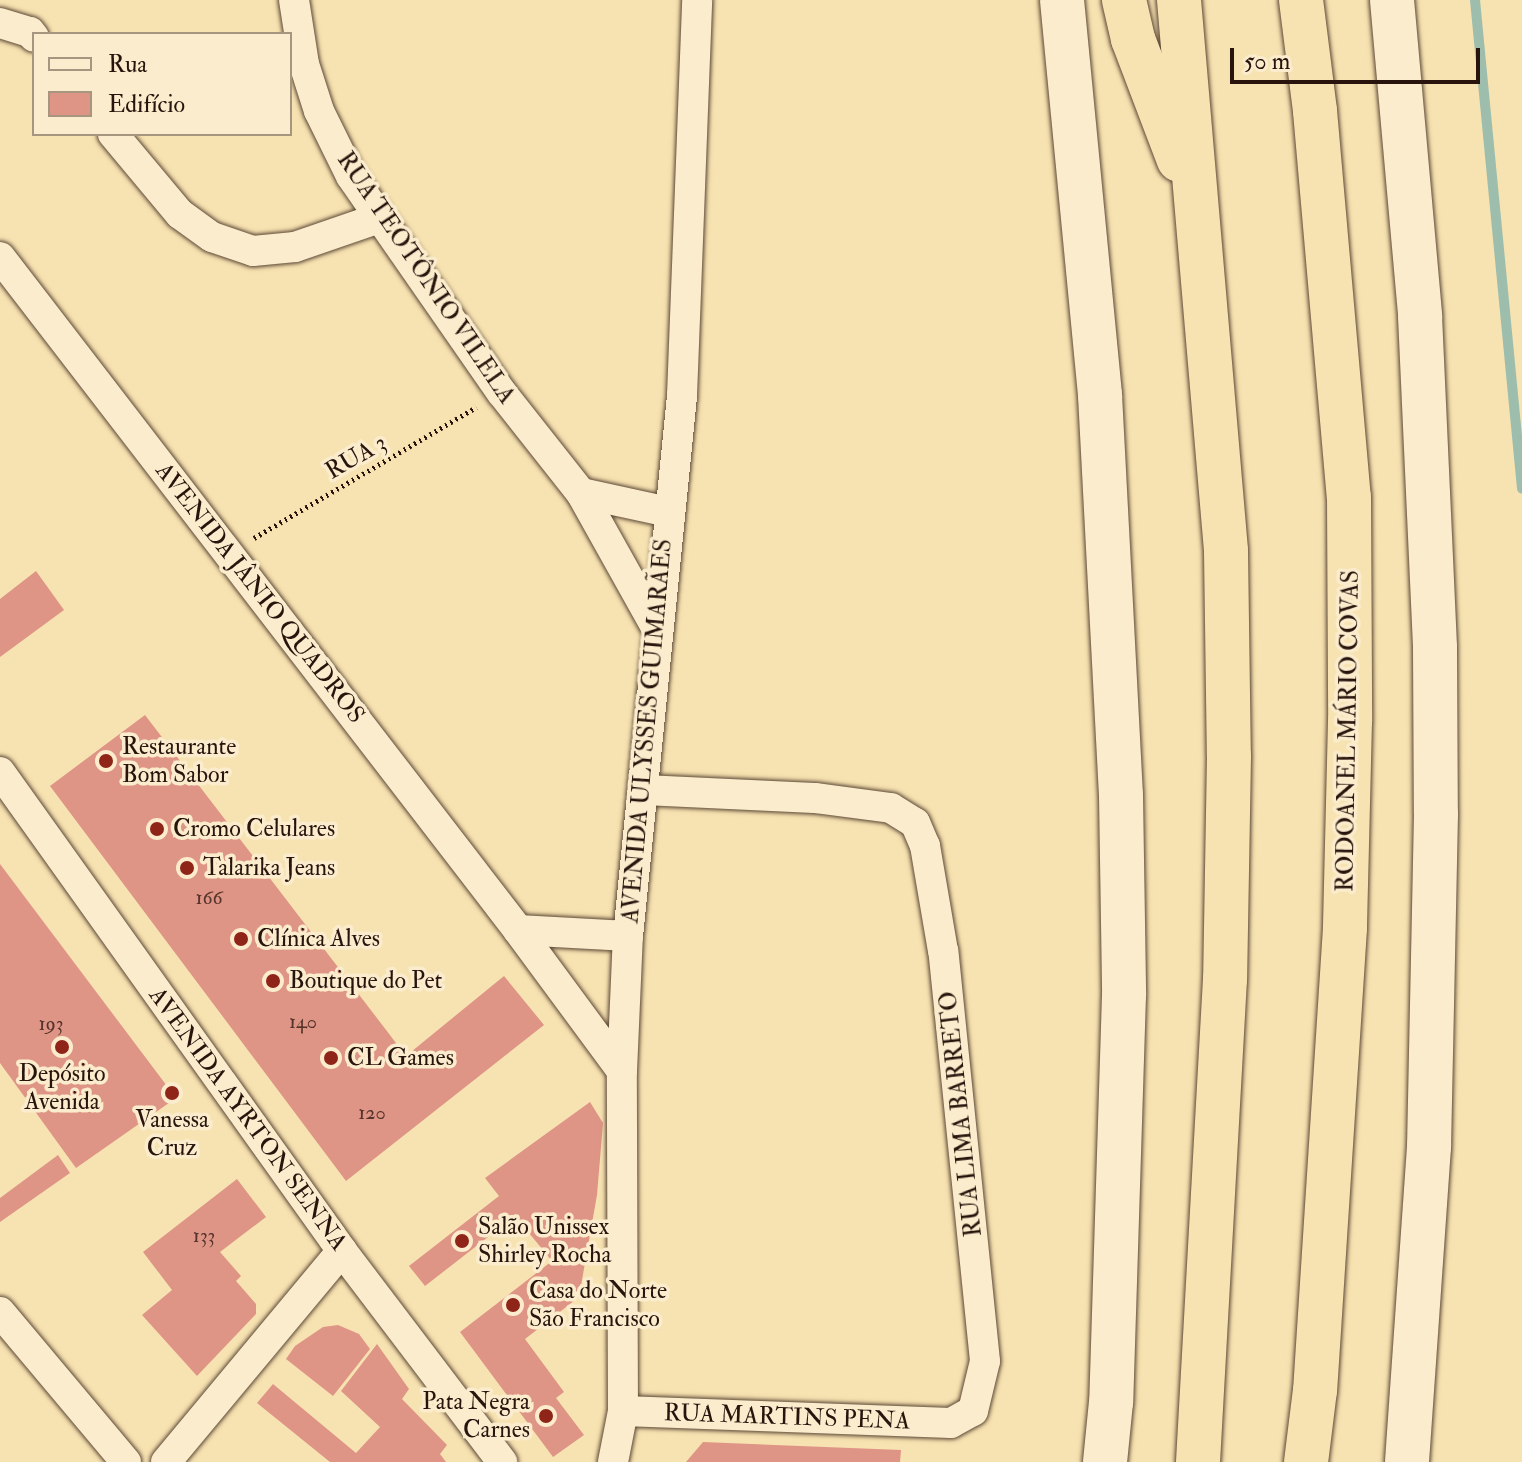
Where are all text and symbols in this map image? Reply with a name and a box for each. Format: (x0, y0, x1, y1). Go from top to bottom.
legend (32, 32, 292, 136)
scale bar (1234, 32, 1484, 82)
text: 50 m (1244, 46, 1290, 77)
text: Rua (108, 49, 147, 80)
text: Edifício (108, 89, 185, 120)
street label: RUA TEOTÔNIO VILELA (331, 146, 521, 410)
street label: RUA 3 (320, 428, 392, 486)
street label: AVENIDA JÂNIO QUADROS (149, 457, 371, 729)
street label: AVENIDA ULYSSES GUIMARÃES (616, 538, 678, 924)
street label: RODOANEL MÁRIO COVAS (1331, 570, 1365, 892)
place label: Restaurante Bom Sabor (122, 733, 236, 789)
marker: Restaurante Bom Sabor (97, 752, 115, 770)
place label: Cromo Celulares (173, 815, 335, 843)
marker: Cromo Celulares (148, 820, 166, 838)
place label: Talarika Jeans (203, 854, 335, 882)
marker: Talarika Jeans (178, 859, 196, 877)
house number: 166 (195, 885, 223, 909)
place label: Clínica Alves (257, 925, 380, 953)
marker: Clínica Alves (232, 930, 250, 948)
place label: Boutique do Pet (289, 967, 442, 995)
marker: Boutique do Pet (264, 972, 282, 990)
street label: AVENIDA AYRTON SENNA (143, 982, 353, 1256)
street label: RUA LIMA BARRETO (934, 990, 988, 1238)
house number: 140 (289, 1009, 317, 1033)
house number: 193 (39, 1011, 63, 1035)
marker: Depósito Avenida (53, 1038, 71, 1056)
place label: CL Games (347, 1044, 454, 1072)
marker: CL Games (322, 1049, 340, 1067)
place label: Depósito Avenida (19, 1060, 105, 1116)
marker: Vanessa Cruz (163, 1084, 181, 1102)
house number: 120 (358, 1100, 386, 1124)
place label: Vanessa Cruz (135, 1106, 209, 1162)
place label: Salão Unissex Shirley Rocha (478, 1213, 611, 1269)
house number: 133 (193, 1223, 215, 1247)
marker: Salão Unissex Shirley Rocha (453, 1232, 471, 1250)
place label: Casa do Norte São Francisco (529, 1277, 667, 1333)
marker: Casa do Norte São Francisco (504, 1296, 522, 1314)
place label: Pata Negra Carnes (422, 1388, 530, 1444)
street label: RUA MARTINS PENA (663, 1398, 911, 1436)
marker: Pata Negra Carnes (537, 1407, 555, 1425)

